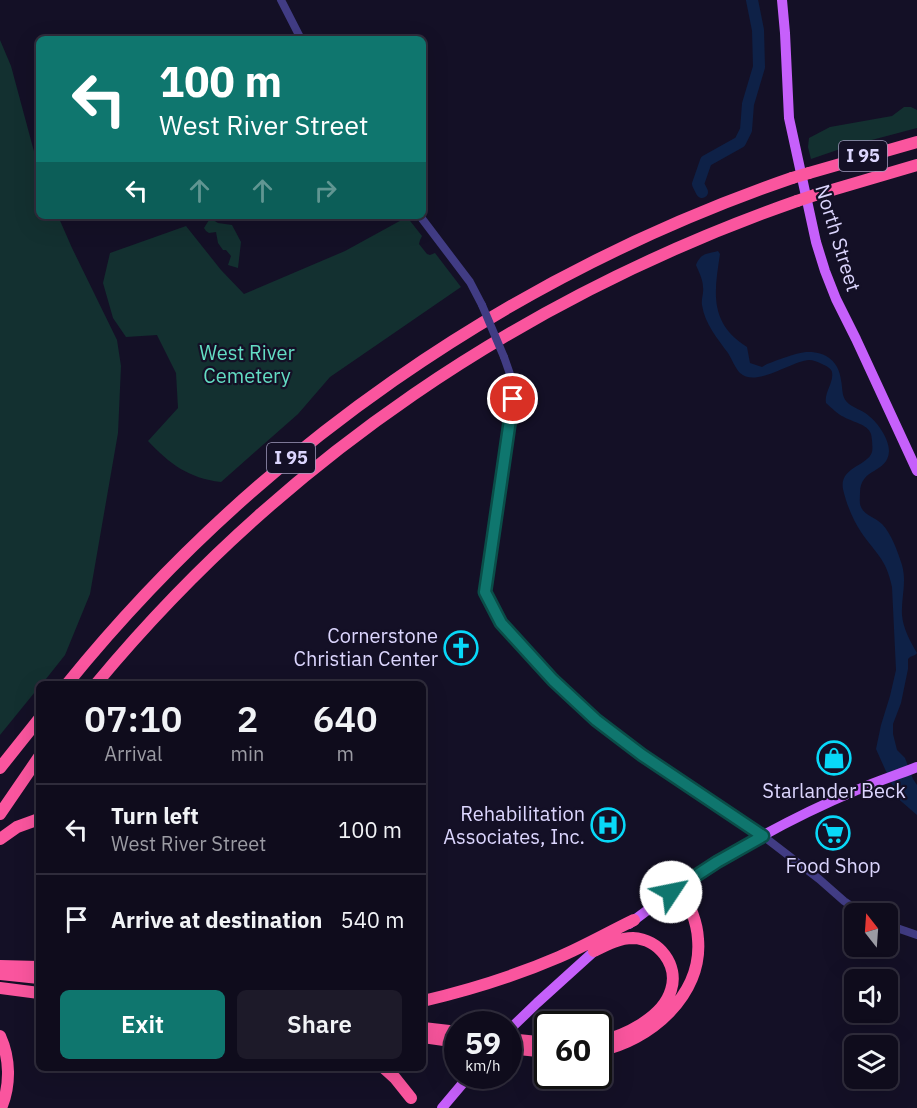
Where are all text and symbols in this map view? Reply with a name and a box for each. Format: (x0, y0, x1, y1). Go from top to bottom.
text: 100 m (159, 54, 282, 109)
icon: left (60, 60, 138, 138)
text: West River Street (159, 107, 369, 142)
road number: I 95 (839, 141, 887, 171)
icon: left (120, 174, 153, 207)
icon: ahead (183, 174, 216, 207)
icon: ahead (246, 174, 279, 207)
icon: right (309, 174, 342, 207)
street label: North Street (809, 181, 868, 295)
park label: West River Cemetery (199, 339, 295, 389)
pin (487, 373, 538, 424)
icon: arrive (496, 382, 529, 415)
road number: I 95 (267, 443, 315, 473)
place label: Cornerstone Christian Center (293, 622, 438, 672)
church icon: Cornerstone Christian Center (443, 630, 479, 666)
text: 07:10 (84, 695, 182, 742)
text: 2 (237, 695, 258, 742)
text: 640 (313, 695, 378, 742)
text: Arrival (104, 740, 162, 767)
text: min (231, 740, 264, 767)
text: m (336, 740, 354, 767)
shop icon: Starlander Beck (816, 740, 852, 776)
place label: Starlander Beck (762, 777, 906, 804)
place label: Rehabilitation Associates, Inc. (443, 800, 585, 850)
text: Turn left (111, 801, 199, 830)
hospital icon: Rehabilitation Associates, Inc. (590, 807, 626, 843)
icon: left (60, 813, 93, 846)
text: 100 m (338, 815, 402, 844)
supermarket icon: Food Shop (815, 815, 851, 851)
text: West River Street (111, 830, 266, 857)
place label: Food Shop (785, 852, 881, 879)
position arrow (639, 860, 703, 924)
icon: arrive (60, 903, 93, 936)
north arrow (844, 903, 898, 957)
map controls (844, 903, 898, 1089)
text: Arrive at destination (111, 905, 322, 934)
text: 540 m (340, 905, 404, 934)
button: sound (844, 969, 898, 1023)
button: Exit (60, 990, 225, 1059)
button: Share (237, 990, 402, 1059)
speed limit sign: 60 (534, 1011, 612, 1089)
text: 59 (465, 1023, 501, 1062)
button: layers (844, 1035, 898, 1089)
text: km/h (465, 1056, 501, 1075)

